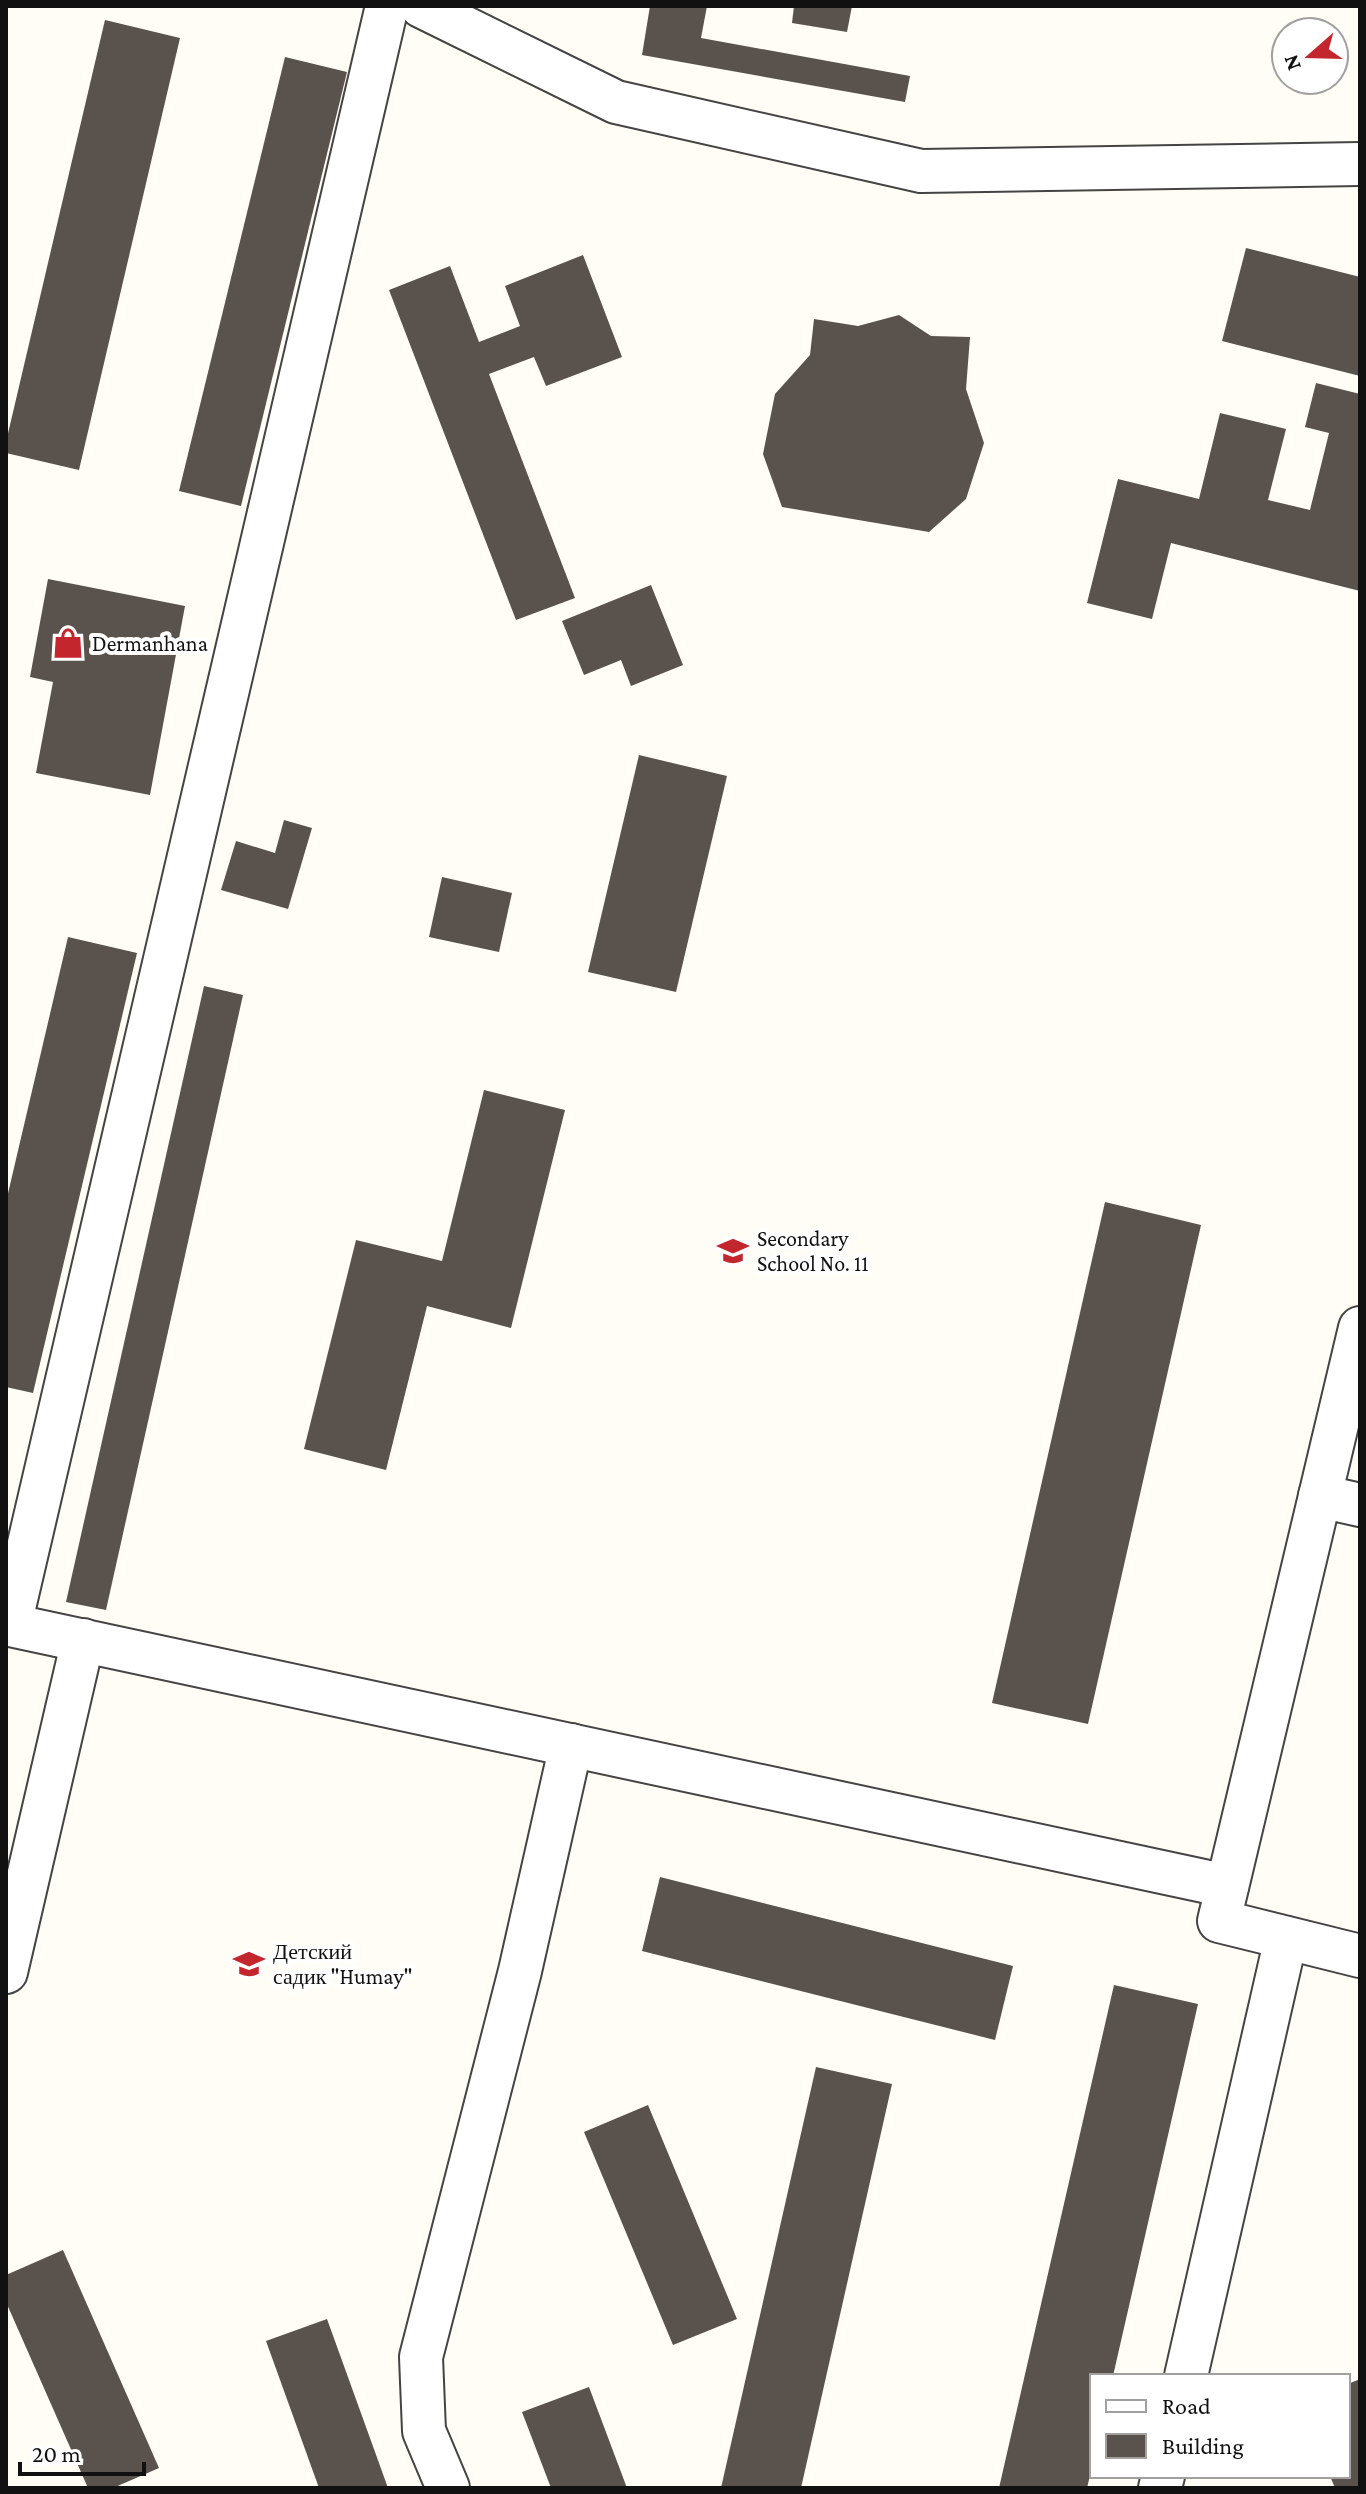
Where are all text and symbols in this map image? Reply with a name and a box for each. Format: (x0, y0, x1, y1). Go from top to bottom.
north arrow (1270, 16, 1350, 96)
text: N (1277, 51, 1306, 74)
shop icon: Dermanhana (51, 626, 85, 660)
place label: Dermanhana (92, 631, 208, 656)
place label: Secondary School No. 11 (757, 1226, 869, 1276)
school or university icon: Secondary School No. 11 (716, 1234, 750, 1268)
place label: Детский садик "Humay" (273, 1939, 413, 1989)
school or university icon: Детский садик "Humay" (232, 1947, 266, 1981)
legend (1090, 2374, 1350, 2478)
text: Road (1162, 2392, 1211, 2419)
scale bar (20, 2426, 144, 2476)
text: Building (1162, 2432, 1244, 2459)
text: 20 m (32, 2440, 81, 2467)

